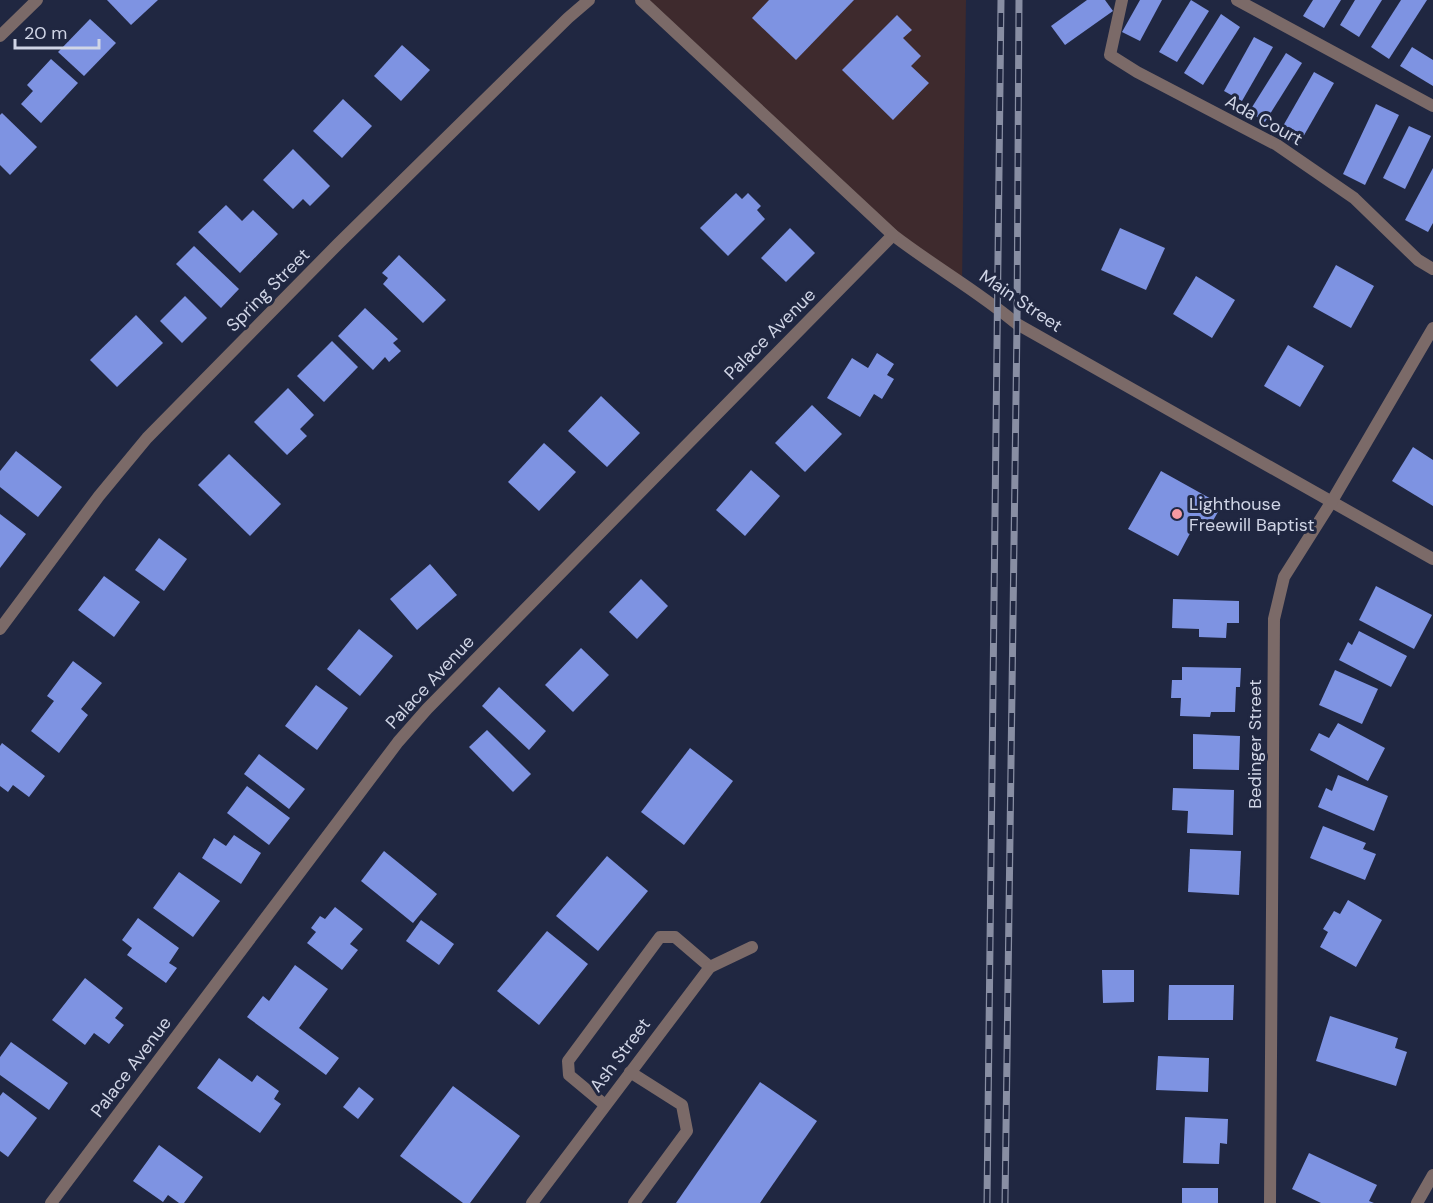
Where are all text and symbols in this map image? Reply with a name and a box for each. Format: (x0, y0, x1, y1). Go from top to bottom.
scale bar (15, 12, 99, 50)
text: 20 m (24, 21, 67, 45)
street label: Ada Court (1221, 89, 1307, 151)
street label: Spring Street (221, 243, 315, 337)
street label: Main Street (975, 264, 1067, 338)
street label: Palace Avenue (719, 283, 821, 385)
place label: Lighthouse Freewill Baptist (1189, 492, 1315, 537)
marker: Lighthouse Freewill Baptist (1170, 507, 1184, 521)
street label: Palace Avenue (380, 630, 480, 734)
street label: Bedinger Street (1243, 679, 1267, 809)
street label: Palace Avenue (85, 1012, 177, 1122)
street label: Ash Street (584, 1013, 656, 1097)

